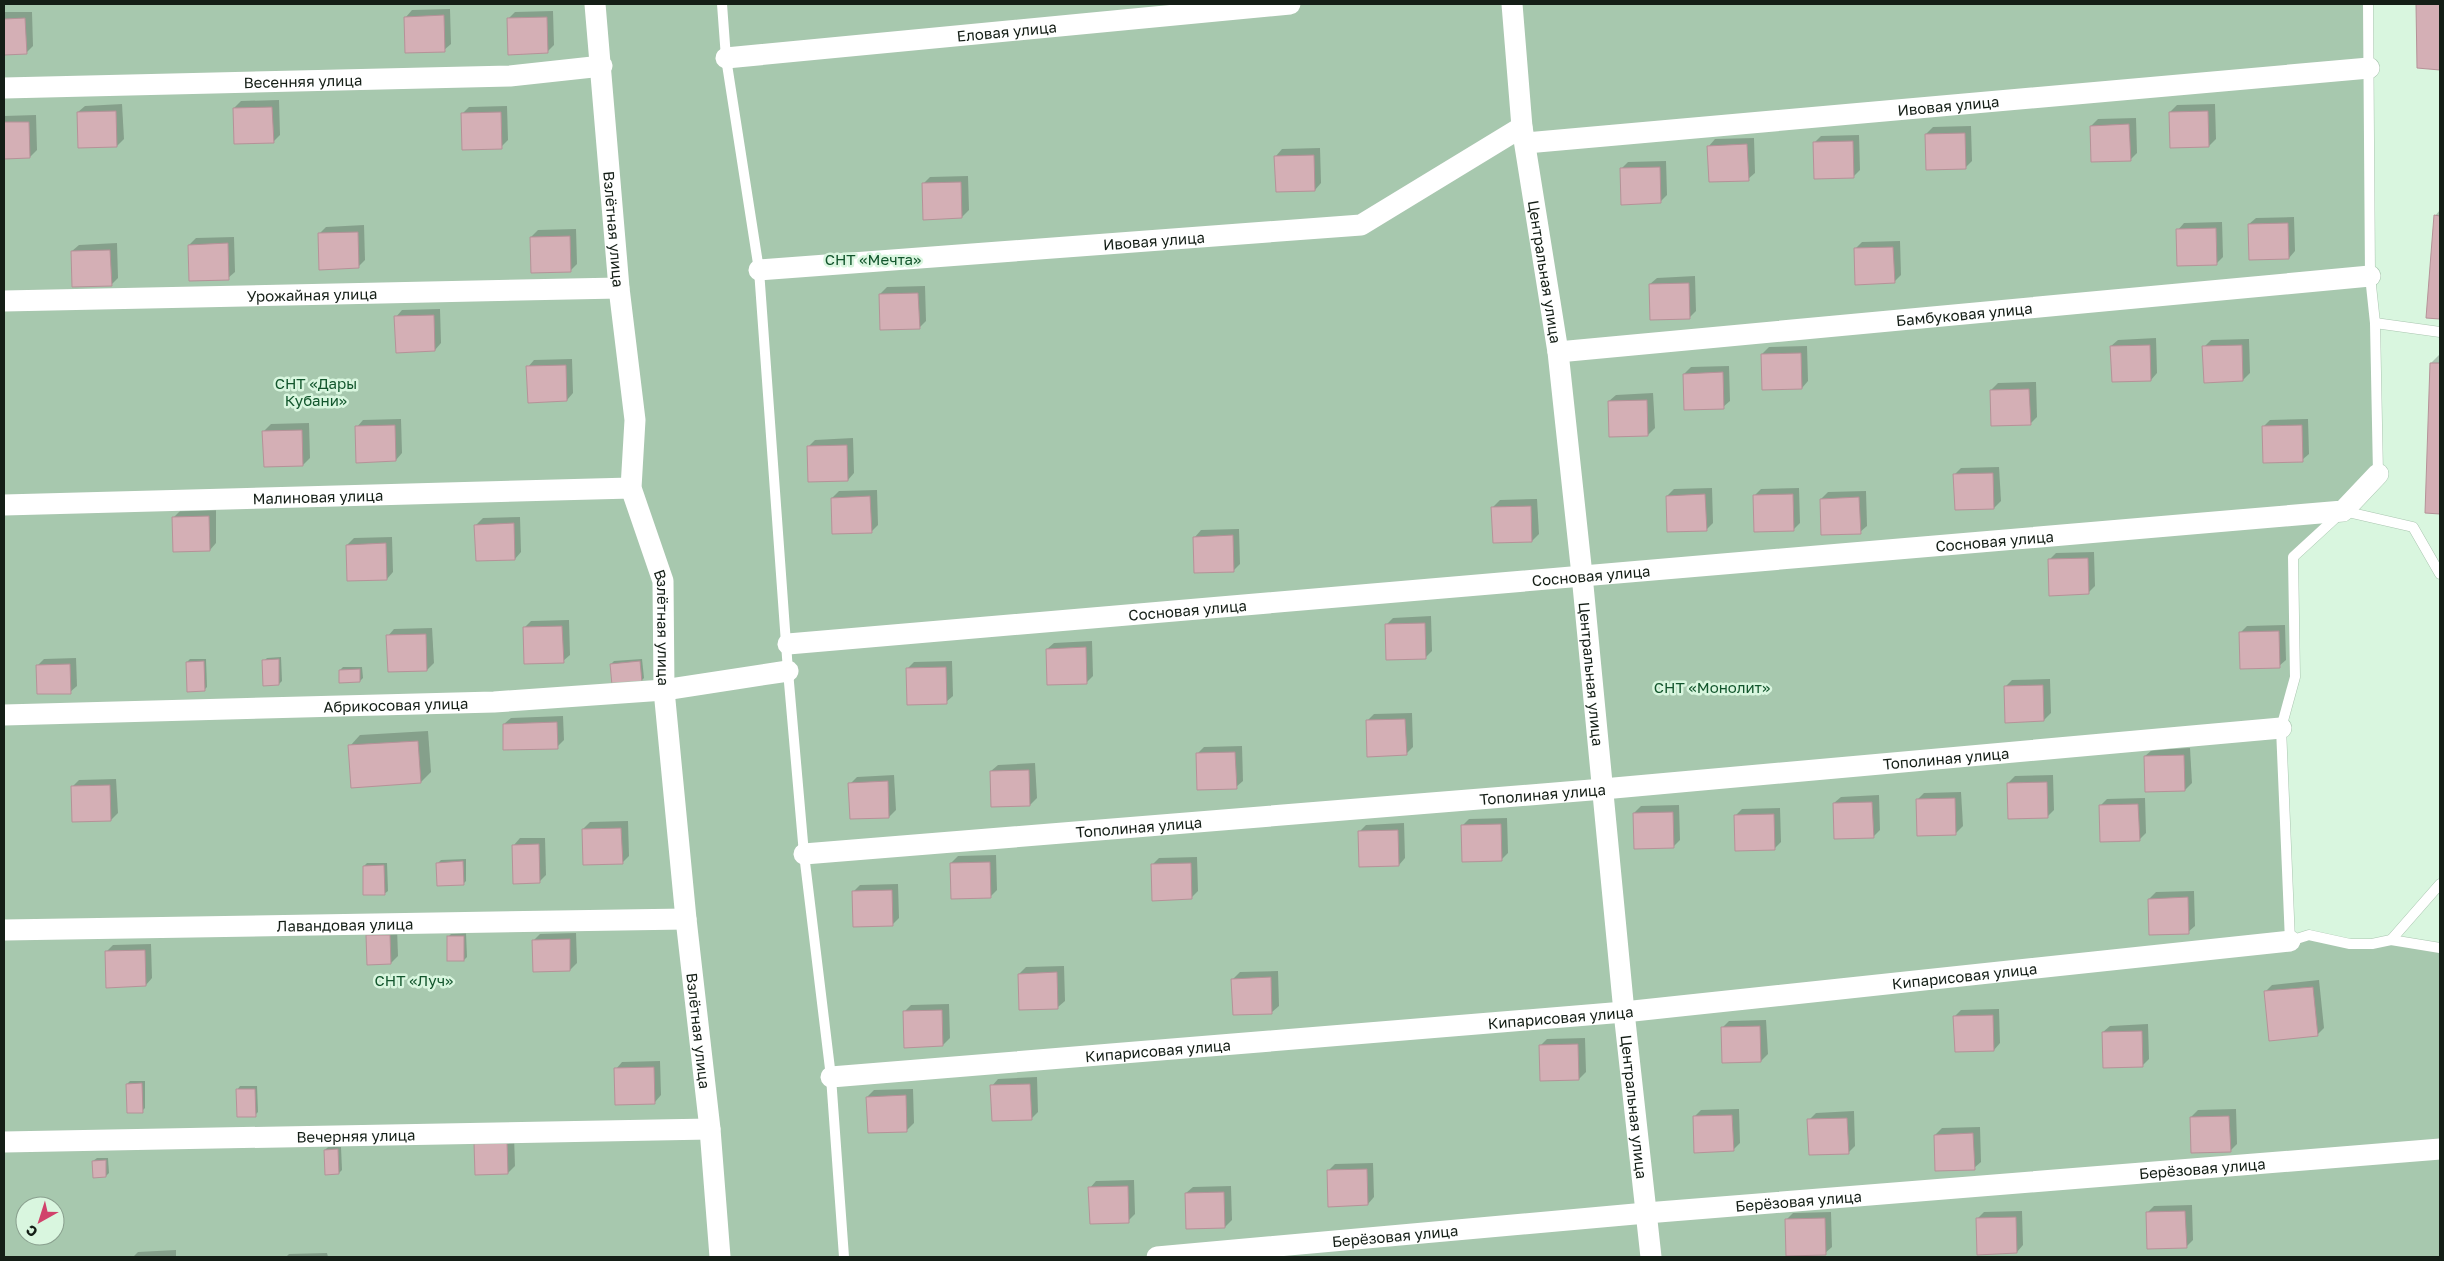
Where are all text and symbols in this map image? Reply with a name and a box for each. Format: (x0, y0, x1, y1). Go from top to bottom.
street label: Еловая улица (956, 17, 1058, 45)
street label: Весенняя улица (243, 71, 363, 91)
street label: Ивовая улица (1897, 92, 2000, 119)
street label: Взлётная улица (600, 170, 628, 288)
street label: Центральная улица (1525, 199, 1565, 345)
street label: Ивовая улица (1102, 228, 1206, 253)
park label: СНТ «Мечта» (825, 250, 921, 268)
street label: Урожайная улица (246, 284, 378, 305)
street label: Бамбуковая улица (1895, 299, 2033, 329)
park label: СНТ «Дары Кубани» (275, 374, 357, 409)
street label: Малиновая улица (252, 486, 383, 507)
street label: Сосновая улица (1935, 527, 2055, 555)
street label: Сосновая улица (1531, 561, 1651, 589)
street label: Взлётная улица (651, 567, 673, 686)
street label: Сосновая улица (1128, 596, 1248, 624)
street label: Центральная улица (1576, 601, 1607, 747)
park label: СНТ «Монолит» (1654, 678, 1770, 696)
street label: Абрикосовая улица (323, 694, 469, 716)
street label: Тополиная улица (1882, 744, 2010, 773)
street label: Тополиная улица (1479, 780, 1606, 808)
street label: Тополиная улица (1075, 813, 1203, 841)
street label: Лавандовая улица (276, 914, 413, 935)
street label: Кипарисовая улица (1891, 959, 2038, 992)
park label: СНТ «Луч» (375, 971, 453, 989)
street label: Взлётная улица (683, 972, 714, 1090)
street label: Кипарисовая улица (1487, 1002, 1634, 1032)
street label: Центральная улица (1618, 1034, 1651, 1180)
street label: Кипарисовая улица (1084, 1035, 1231, 1065)
street label: Вечерняя улица (296, 1125, 416, 1146)
street label: Берёзовая улица (2138, 1154, 2266, 1182)
street label: Берёзовая улица (1735, 1187, 1862, 1215)
north arrow (15, 1196, 65, 1246)
street label: Берёзовая улица (1331, 1221, 1459, 1250)
text: С (22, 1222, 41, 1241)

